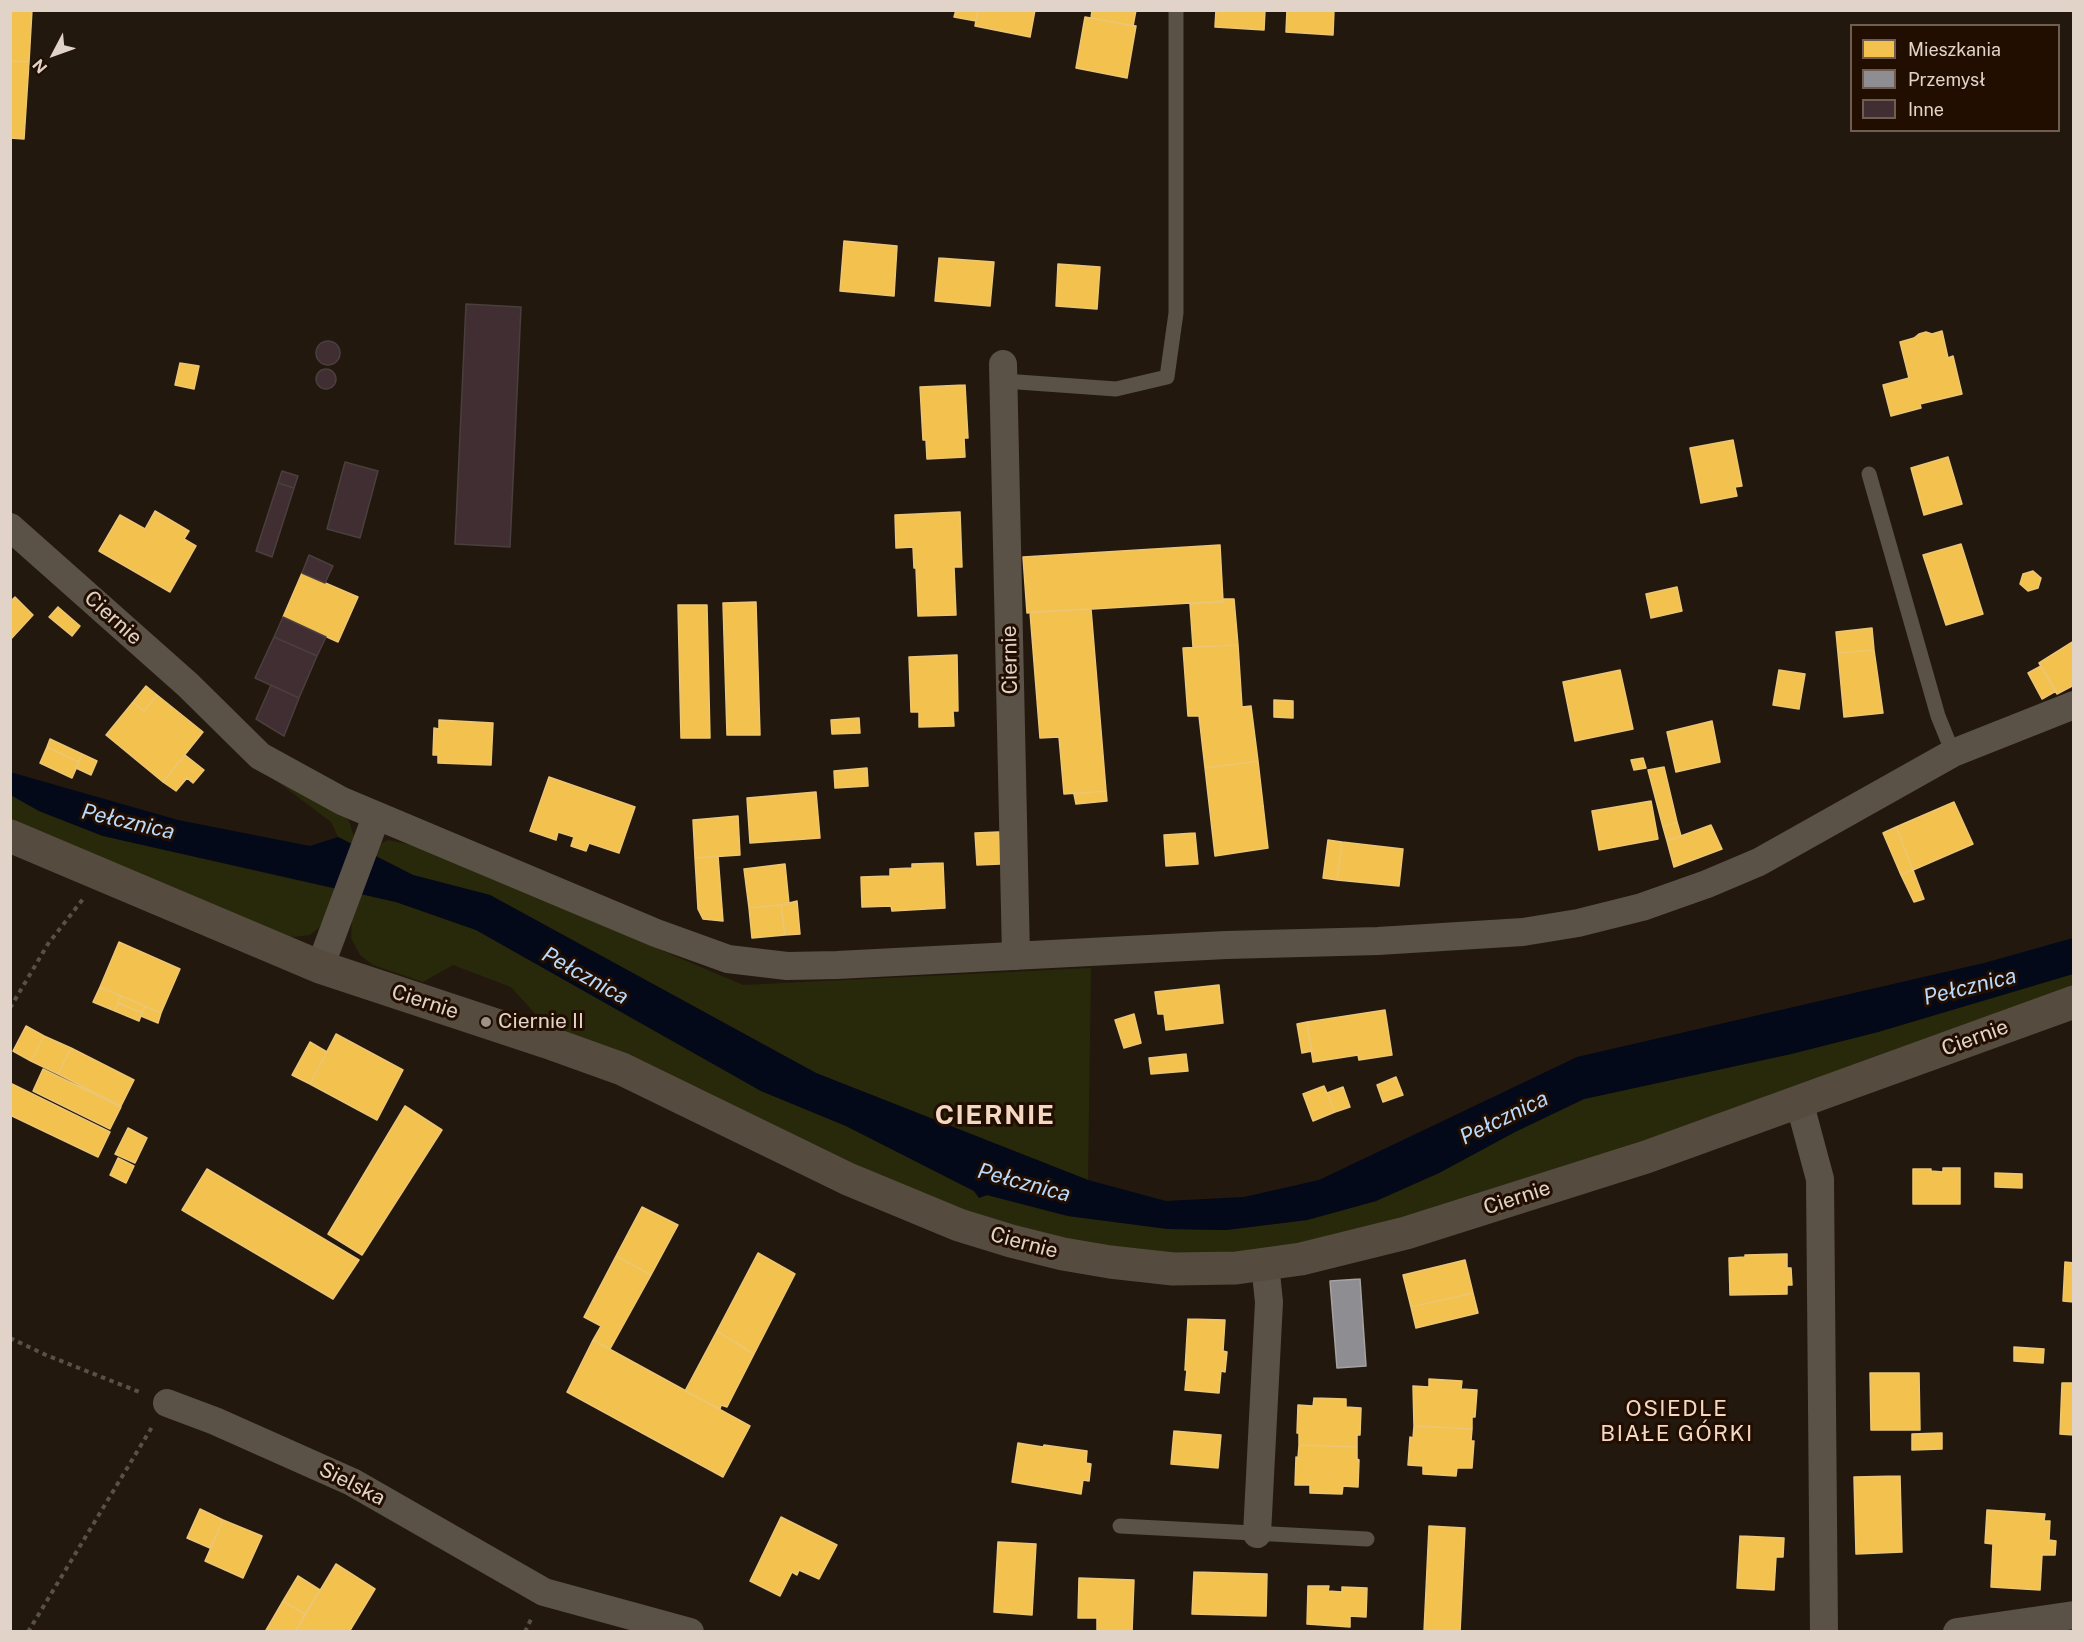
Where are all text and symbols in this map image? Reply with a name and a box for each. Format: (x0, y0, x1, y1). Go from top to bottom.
north arrow (24, 24, 84, 84)
legend (1850, 24, 2060, 132)
text: Mieszkania (1908, 39, 2001, 60)
text: N (29, 55, 51, 77)
text: Przemysł (1908, 69, 1986, 90)
text: Inne (1908, 99, 1944, 120)
street label: Ciernie (79, 586, 147, 650)
street label: Ciernie (997, 625, 1023, 695)
water label: Pełcznica (79, 798, 177, 846)
water label: Pełcznica (537, 941, 633, 1011)
water label: Pełcznica (1921, 963, 2019, 1011)
street label: Ciernie (388, 979, 462, 1025)
place label: Ciernie II (498, 1009, 584, 1035)
street label: Ciernie (1938, 1014, 2012, 1062)
marker: Ciernie II (479, 1015, 493, 1029)
water label: Pełcznica (1456, 1085, 1552, 1151)
district label: CIERNIE (935, 1100, 1055, 1132)
water label: Pełcznica (975, 1158, 1073, 1208)
street label: Ciernie (1480, 1175, 1554, 1221)
street label: Ciernie (987, 1222, 1061, 1264)
district label: OSIEDLE BIAŁE GÓRKI (1600, 1396, 1754, 1448)
street label: Sielska (315, 1457, 389, 1511)

